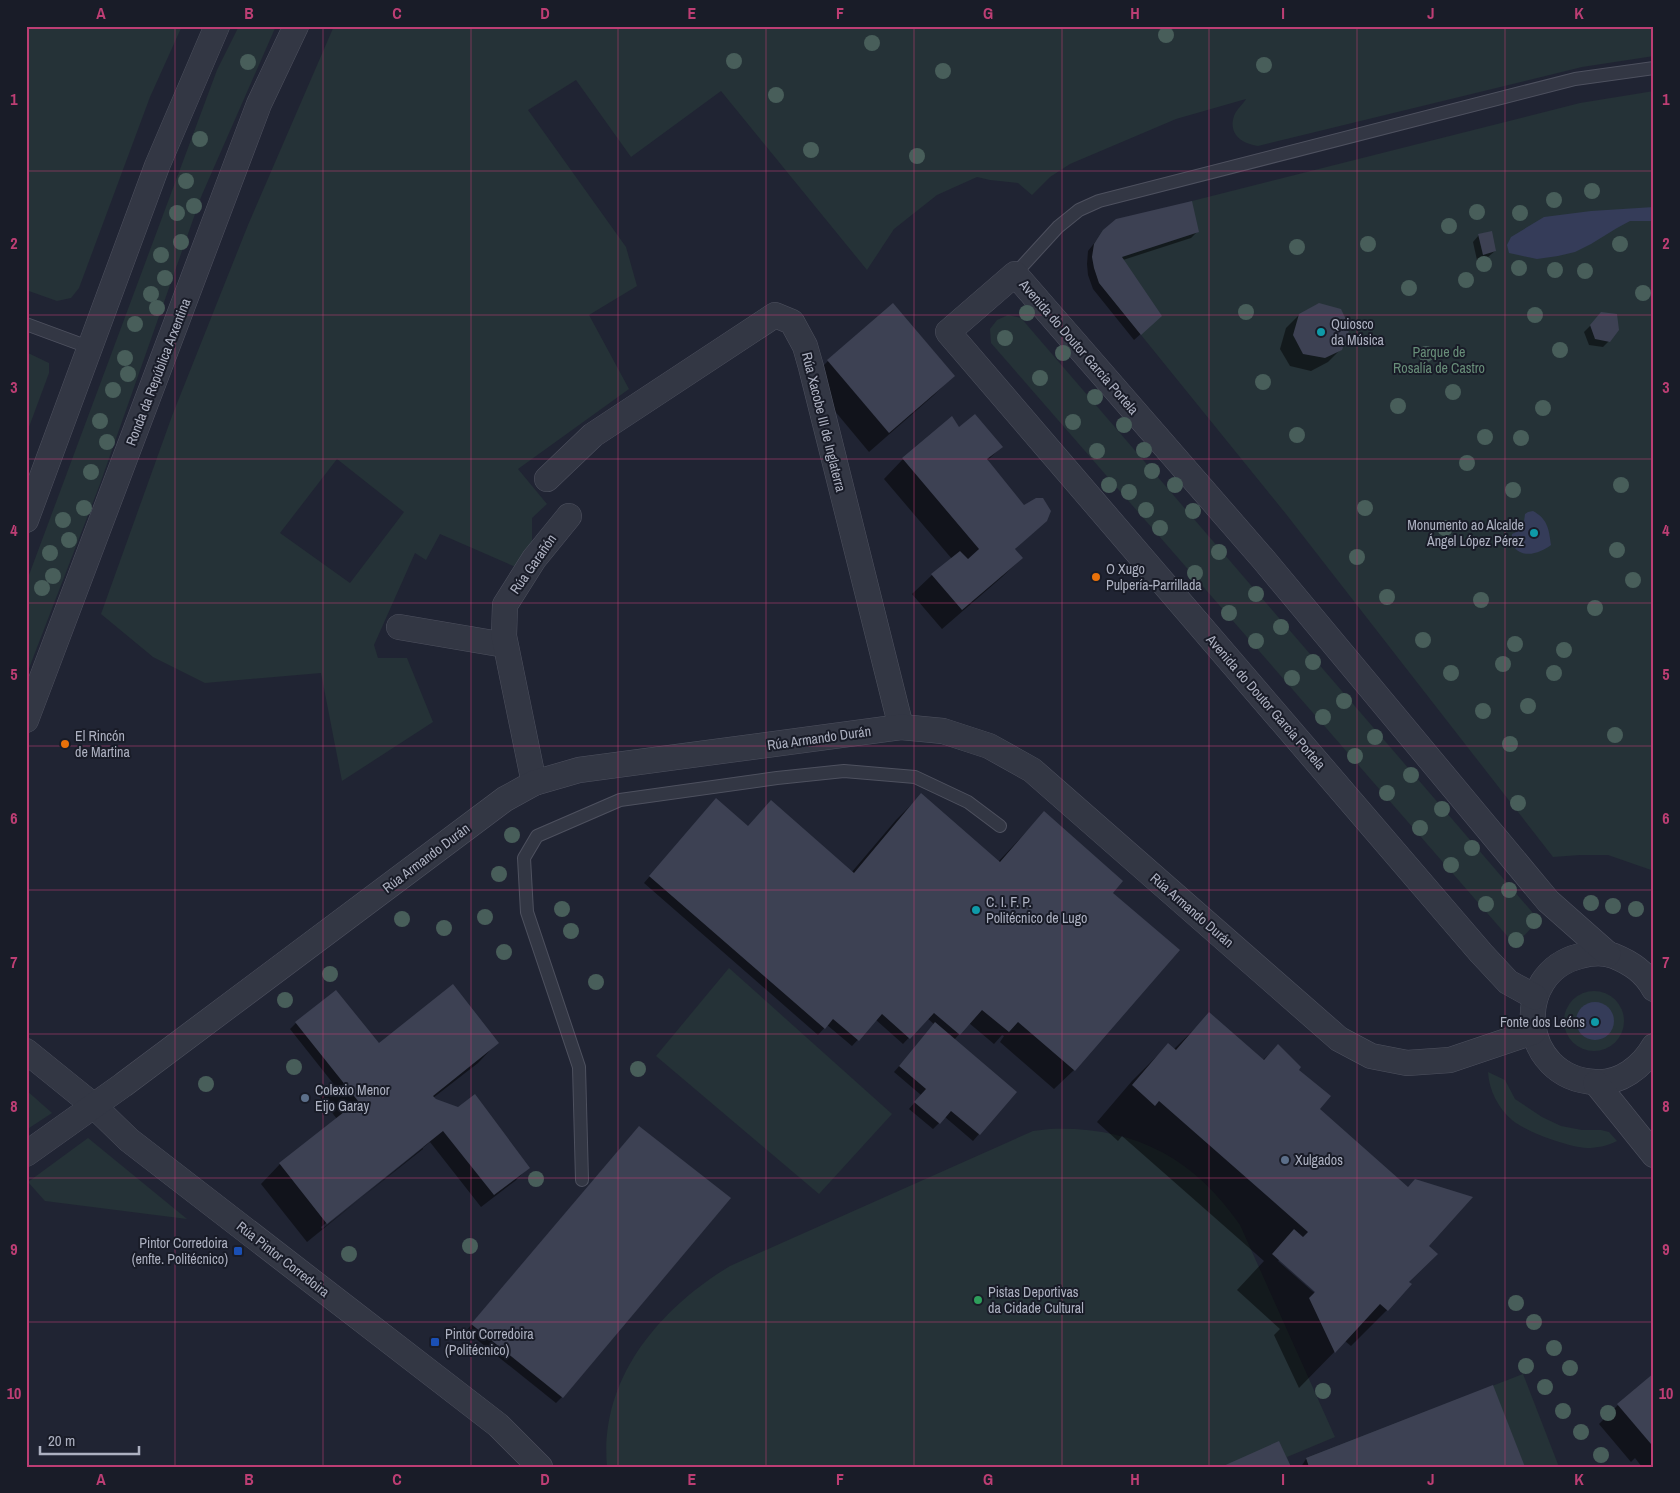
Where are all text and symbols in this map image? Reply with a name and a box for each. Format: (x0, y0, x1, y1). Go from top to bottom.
text: A (96, 2, 106, 24)
text: B (244, 2, 254, 24)
text: C (392, 2, 402, 24)
text: D (540, 2, 550, 24)
text: E (688, 2, 697, 24)
text: F (836, 2, 844, 24)
text: G (983, 2, 993, 24)
text: H (1130, 2, 1140, 24)
text: I (1281, 2, 1285, 24)
text: J (1427, 2, 1435, 24)
text: K (1574, 2, 1584, 24)
text: 1 (10, 88, 18, 110)
text: 1 (1662, 88, 1670, 110)
text: 2 (10, 232, 18, 254)
text: 2 (1662, 232, 1670, 254)
street label: Avenida do Doutor García Portela (1015, 275, 1143, 419)
street label: Ronda da República Arxentina (122, 295, 195, 448)
place label: Quiosco da Música (1331, 315, 1385, 349)
marker: Quiosco da Música (1315, 326, 1327, 338)
park label: Parque de Rosalía de Castro (1393, 343, 1485, 377)
street label: Rúa Xacobe III de Inglaterra (798, 350, 850, 494)
text: 3 (10, 376, 18, 398)
text: 3 (1662, 376, 1670, 398)
place label: Monumento ao Alcalde Ángel López Pérez (1407, 516, 1524, 550)
text: 4 (10, 519, 18, 541)
text: 4 (1662, 519, 1670, 541)
marker: Monumento ao Alcalde Ángel López Pérez (1528, 527, 1540, 539)
street label: Rúa Garañón (506, 531, 560, 597)
place label: O Xugo Pulpería-Parrillada (1106, 560, 1202, 594)
marker: O Xugo Pulpería-Parrillada (1090, 571, 1102, 583)
street label: Avenida do Doutor García Portela (1202, 630, 1330, 774)
text: 5 (10, 663, 18, 685)
text: 5 (1662, 663, 1670, 685)
street label: Rúa Armando Durán (766, 722, 872, 754)
place label: El Rincón de Martina (75, 727, 130, 761)
marker: El Rincón de Martina (59, 738, 71, 750)
text: 6 (10, 807, 18, 829)
text: 6 (1662, 807, 1670, 829)
street label: Rúa Armando Durán (379, 819, 473, 897)
street label: Rúa Armando Durán (1147, 869, 1237, 951)
place label: C. I. F. P. Politécnico de Lugo (986, 893, 1088, 927)
marker: C. I. F. P. Politécnico de Lugo (970, 904, 982, 916)
text: 7 (10, 951, 18, 973)
text: 7 (1662, 951, 1670, 973)
place label: Fonte dos Leóns (1500, 1013, 1585, 1031)
marker: Fonte dos Leóns (1589, 1016, 1601, 1028)
place label: Colexio Menor Eijo Garay (315, 1081, 390, 1115)
marker: Colexio Menor Eijo Garay (299, 1092, 311, 1104)
text: 8 (10, 1095, 18, 1117)
text: 8 (1662, 1095, 1670, 1117)
place label: Xulgados (1295, 1151, 1343, 1169)
marker: Xulgados (1279, 1154, 1291, 1166)
street label: Rúa Pintor Corredoira (233, 1217, 334, 1301)
place label: Pintor Corredoira (enfte. Politécnico) (132, 1234, 229, 1268)
text: 9 (10, 1238, 18, 1260)
text: 9 (1662, 1238, 1670, 1260)
marker: Pintor Corredoira (enfte. Politécnico) (232, 1245, 244, 1257)
place label: Pistas Deportivas da Cidade Cultural (988, 1283, 1084, 1317)
marker: Pistas Deportivas da Cidade Cultural (972, 1294, 984, 1306)
place label: Pintor Corredoira (Politécnico) (445, 1325, 534, 1359)
marker: Pintor Corredoira (Politécnico) (429, 1336, 441, 1348)
text: 10 (7, 1382, 21, 1404)
text: 10 (1659, 1382, 1673, 1404)
scale bar (40, 1423, 139, 1455)
text: 20 m (48, 1430, 75, 1451)
text: A (96, 1468, 106, 1490)
text: B (244, 1468, 254, 1490)
text: C (392, 1468, 402, 1490)
text: D (540, 1468, 550, 1490)
text: E (688, 1468, 697, 1490)
text: F (836, 1468, 844, 1490)
text: G (983, 1468, 993, 1490)
text: H (1130, 1468, 1140, 1490)
text: I (1281, 1468, 1285, 1490)
text: J (1427, 1468, 1435, 1490)
text: K (1574, 1468, 1584, 1490)

